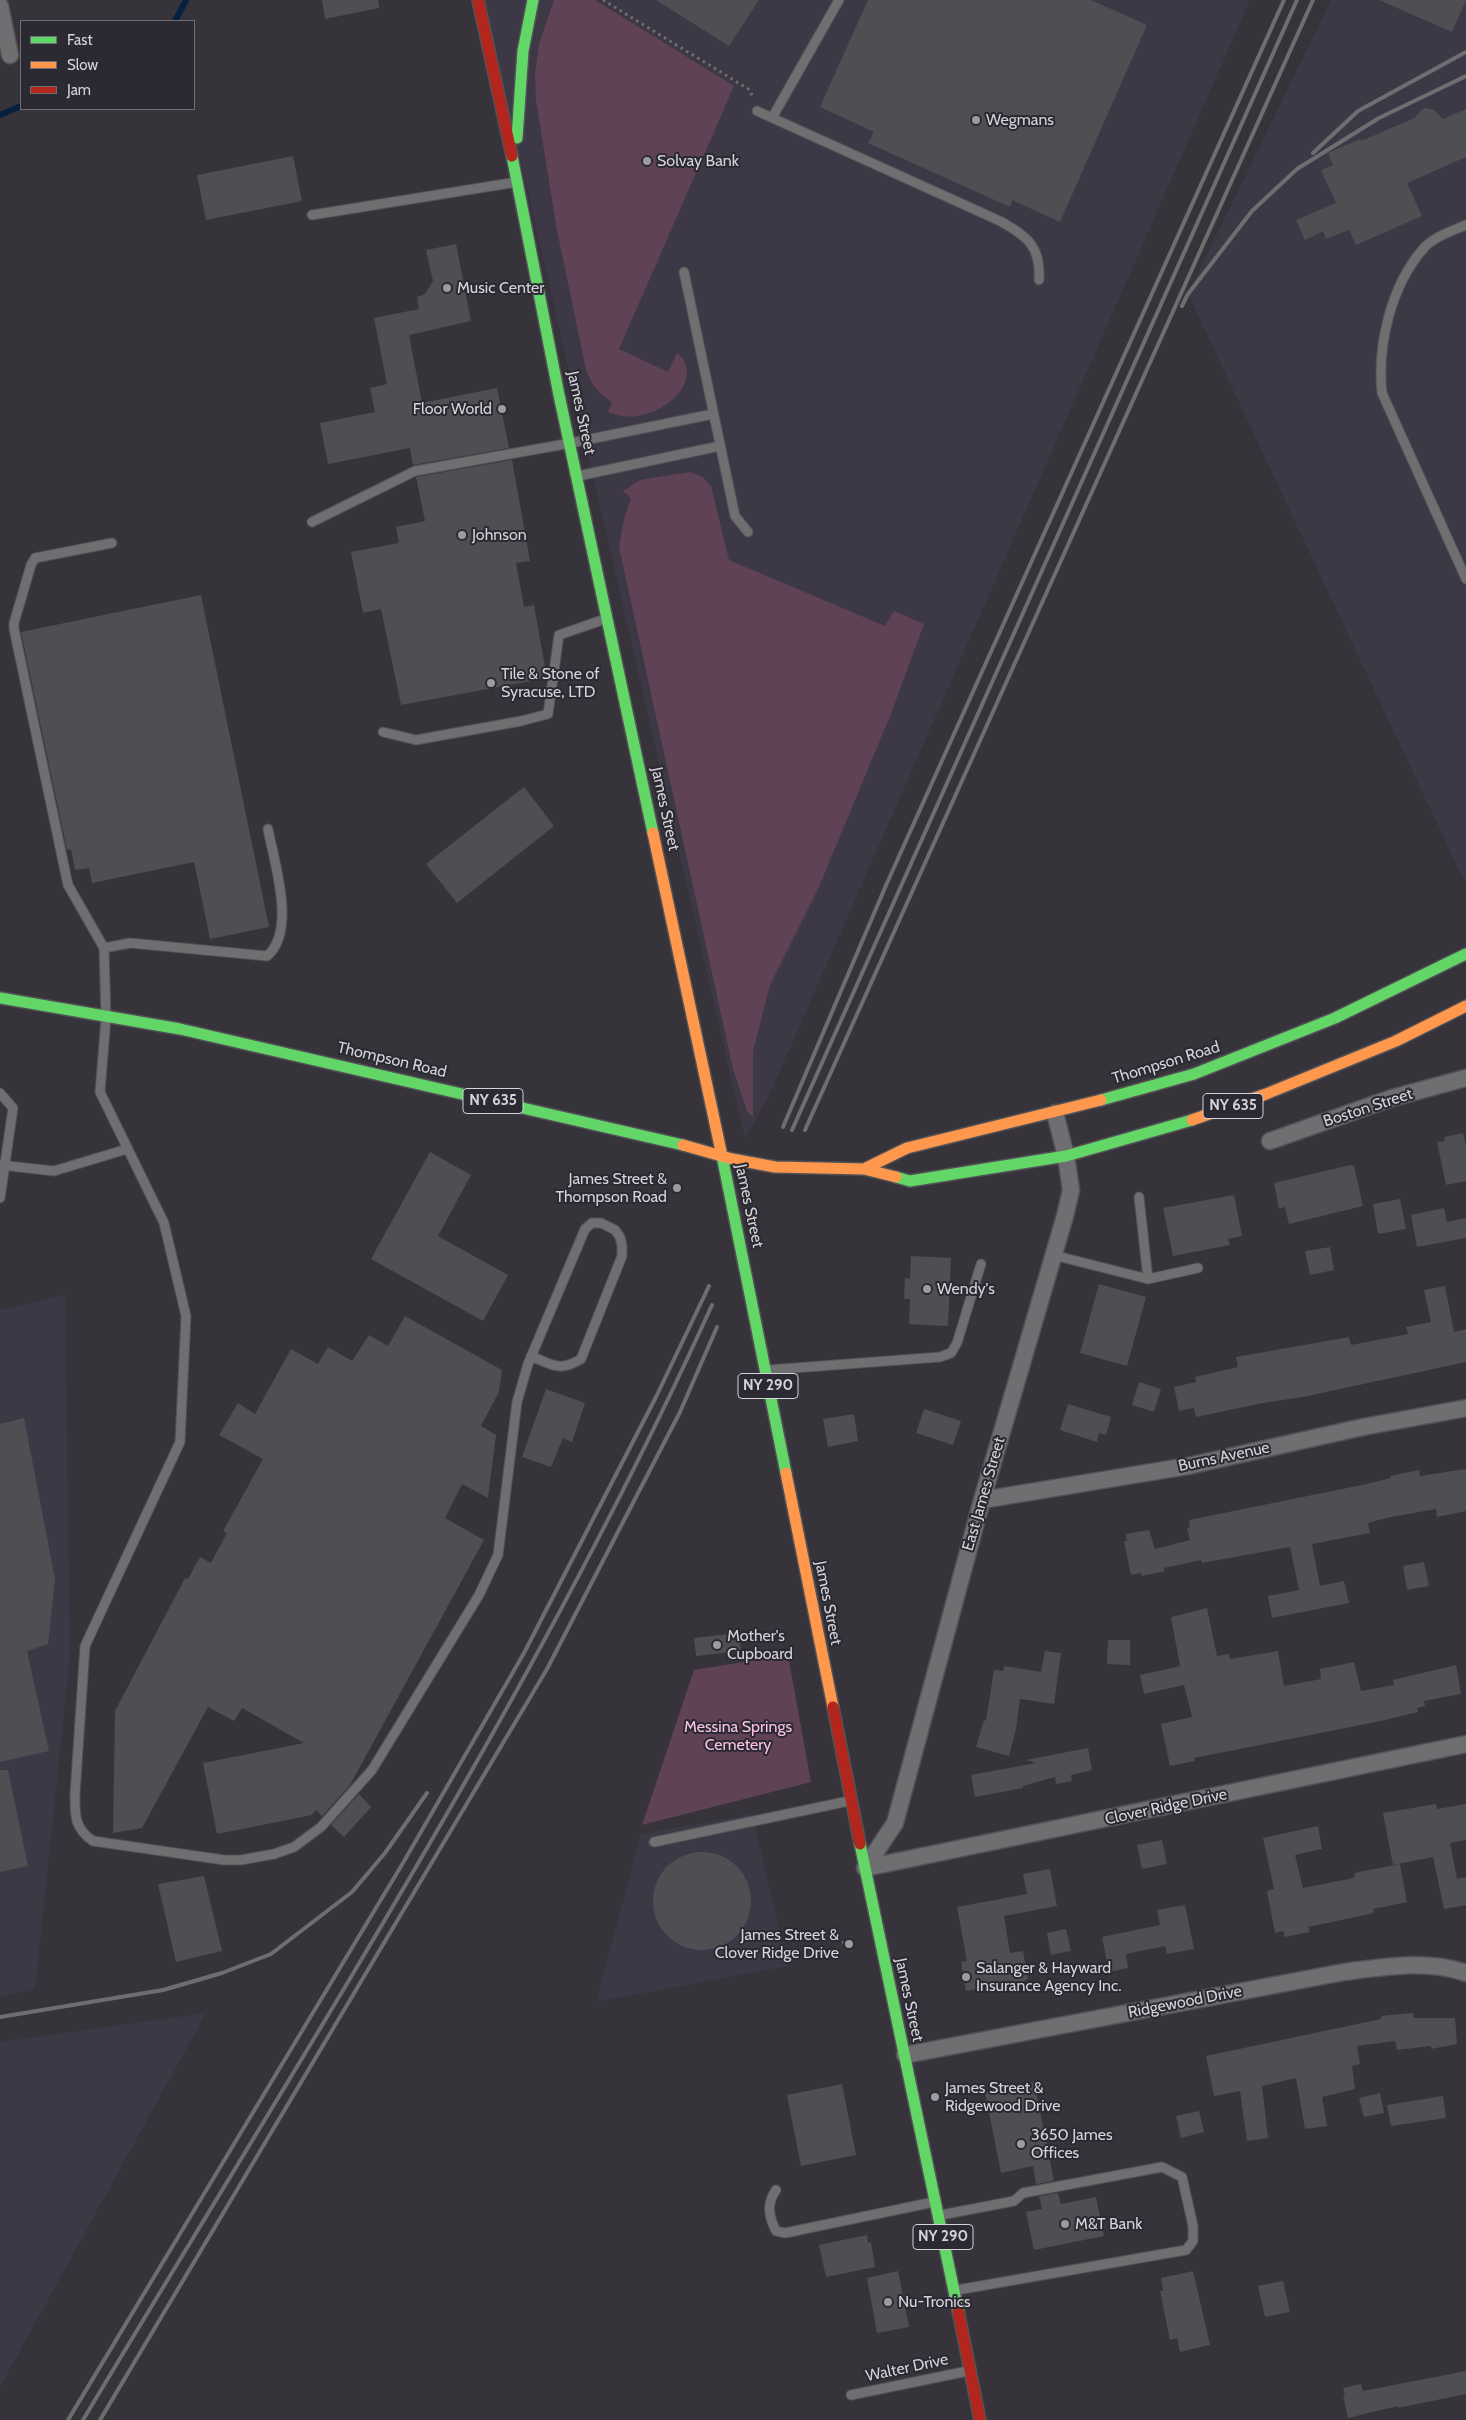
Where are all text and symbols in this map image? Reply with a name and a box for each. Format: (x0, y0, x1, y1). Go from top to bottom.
legend (20, 20, 195, 110)
text: Fast (67, 31, 92, 49)
text: Slow (67, 56, 98, 74)
text: Jam (67, 81, 91, 99)
place label: Wegmans (986, 110, 1054, 130)
marker: Wegmans (970, 114, 982, 126)
place label: Solvay Bank (657, 151, 739, 171)
marker: Solvay Bank (641, 155, 653, 167)
place label: Music Center (457, 278, 544, 298)
marker: Music Center (441, 282, 453, 294)
street label: James Street (563, 369, 599, 457)
place label: Floor World (413, 399, 492, 419)
marker: Floor World (496, 403, 508, 415)
place label: Johnson (472, 525, 527, 545)
marker: Johnson (456, 529, 468, 541)
place label: Tile & Stone of Syracuse, LTD (501, 664, 600, 702)
marker: Tile & Stone of Syracuse, LTD (485, 677, 497, 689)
street label: James Street (647, 765, 683, 853)
street label: Thompson Road (336, 1038, 448, 1082)
street label: Thompson Road (1110, 1038, 1222, 1088)
street label: Boston Street (1321, 1085, 1415, 1131)
road number: NY 635 (463, 1088, 523, 1114)
road number: NY 635 (1203, 1094, 1263, 1118)
street label: James Street (731, 1162, 767, 1250)
place label: James Street & Thompson Road (555, 1169, 667, 1207)
marker: James Street & Thompson Road (671, 1182, 683, 1194)
place label: Wendy's (937, 1279, 995, 1299)
marker: Wendy's (921, 1283, 933, 1295)
road number: NY 290 (738, 1374, 798, 1398)
street label: East James Street (959, 1435, 1009, 1553)
street label: Burns Avenue (1177, 1438, 1271, 1476)
street label: James Street (810, 1559, 846, 1647)
place label: Mother's Cupboard (727, 1626, 793, 1664)
marker: Mother's Cupboard (711, 1639, 723, 1651)
park label: Messina Springs Cemetery (684, 1717, 792, 1755)
street label: Clover Ridge Drive (1103, 1785, 1229, 1829)
place label: James Street & Clover Ridge Drive (715, 1925, 839, 1963)
marker: James Street & Clover Ridge Drive (843, 1938, 855, 1950)
street label: James Street (891, 1956, 927, 2044)
place label: Salanger & Hayward Insurance Agency Inc. (976, 1958, 1122, 1996)
marker: Salanger & Hayward Insurance Agency Inc. (960, 1971, 972, 1983)
street label: Ridgewood Drive (1127, 1982, 1243, 2022)
place label: James Street & Ridgewood Drive (945, 2078, 1060, 2116)
marker: James Street & Ridgewood Drive (929, 2091, 941, 2103)
place label: 3650 James Offices (1031, 2125, 1113, 2163)
marker: 3650 James Offices (1015, 2138, 1027, 2150)
place label: M&T Bank (1075, 2214, 1142, 2234)
marker: M&T Bank (1059, 2218, 1071, 2230)
road number: NY 290 (913, 2224, 973, 2250)
place label: Nu-Tronics (898, 2292, 971, 2312)
marker: Nu-Tronics (882, 2296, 894, 2308)
street label: Walter Drive (864, 2350, 950, 2386)

